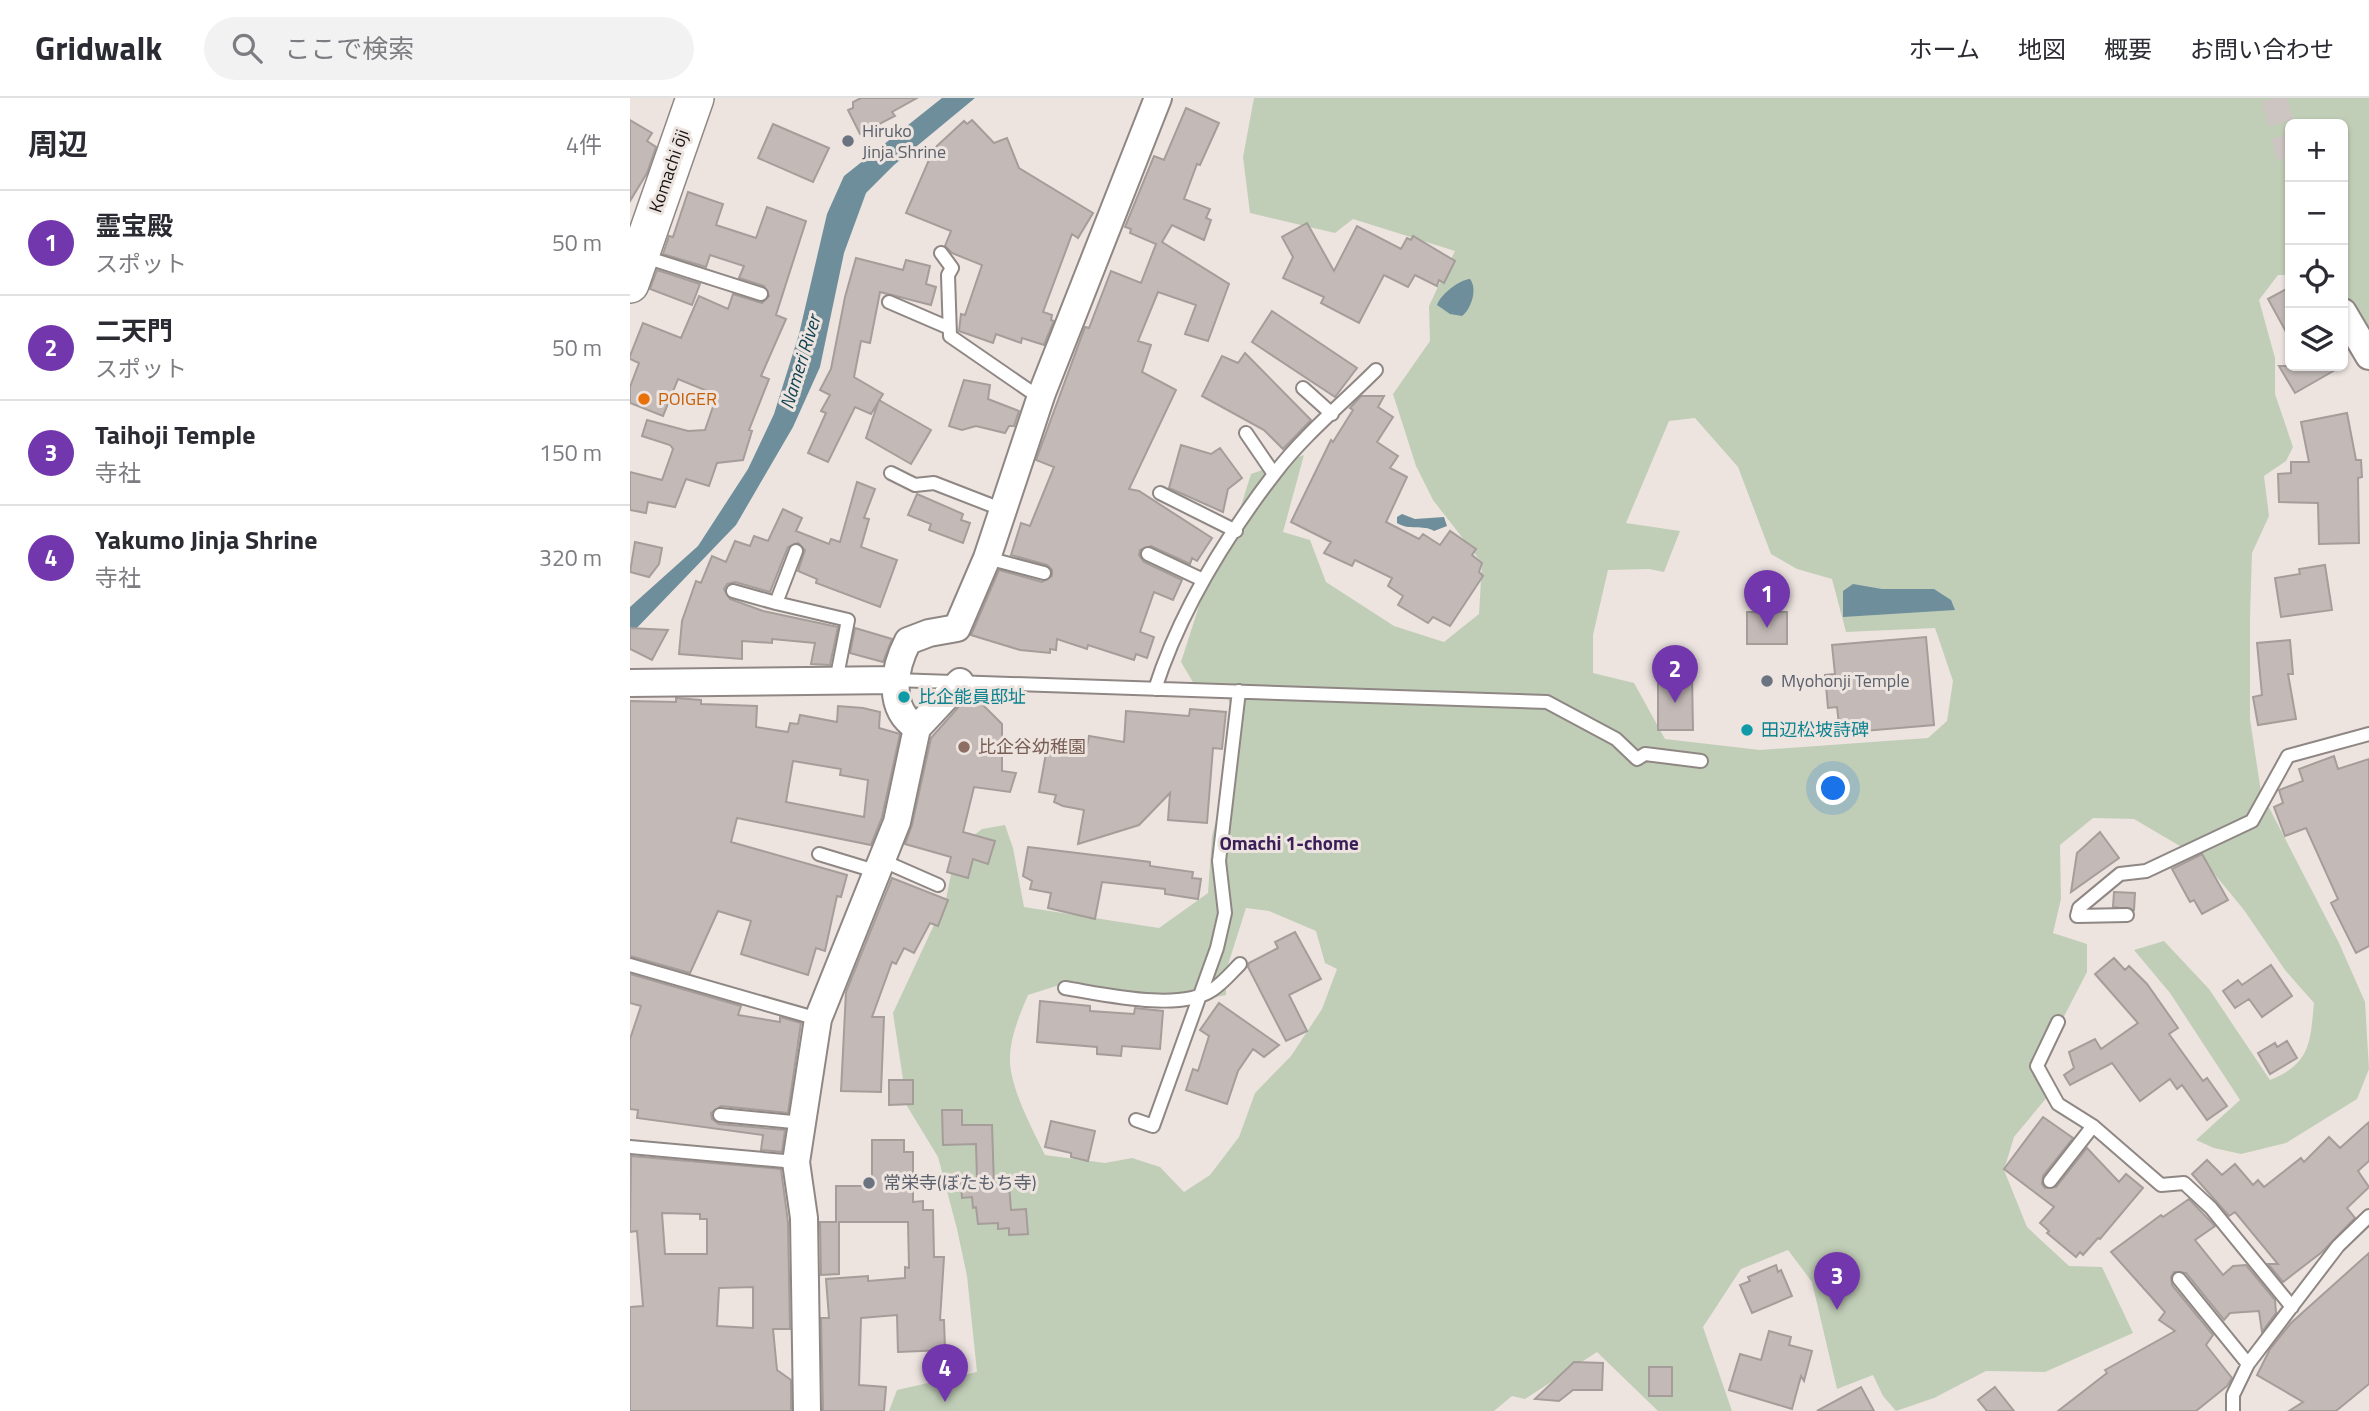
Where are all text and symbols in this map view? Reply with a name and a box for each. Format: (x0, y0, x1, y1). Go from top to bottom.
search box (204, 17, 694, 80)
text: Gridwalk (35, 23, 162, 73)
icon: search (228, 29, 266, 67)
text: ここで検索 (284, 29, 414, 68)
text: ホーム (1909, 31, 1980, 67)
text: 地図 (2018, 31, 2066, 67)
text: 概要 (2104, 31, 2152, 67)
text: お問い合わせ (2190, 31, 2334, 67)
place label: Hiruko Jinja Shrine (862, 117, 946, 165)
map controls (2285, 119, 2348, 371)
button: + (2285, 119, 2348, 182)
text: 周辺 (28, 121, 88, 167)
street label: Komachi ōji (642, 126, 695, 216)
text: 4件 (566, 127, 602, 162)
marker: Hiruko Jinja Shrine (840, 133, 856, 149)
button: − (2285, 182, 2348, 245)
text: 霊宝殿 (95, 206, 173, 245)
text: 1 (45, 225, 57, 260)
text: 50 m (552, 225, 602, 260)
button: locate (2285, 245, 2348, 308)
text: スポット (95, 246, 187, 281)
button: layers (2285, 308, 2348, 371)
water label: Nameri River (772, 309, 828, 412)
text: 二天門 (95, 311, 173, 350)
text: 2 (45, 330, 57, 365)
text: 50 m (552, 330, 602, 365)
text: スポット (95, 351, 187, 386)
place label: POIGER (658, 385, 717, 412)
marker: POIGER (636, 391, 652, 407)
text: Taihoji Temple (95, 415, 256, 454)
text: 3 (45, 435, 57, 470)
text: 150 m (539, 435, 602, 470)
text: 寺社 (95, 455, 141, 490)
text: Yakumo Jinja Shrine (95, 520, 317, 559)
text: 4 (45, 540, 57, 575)
text: 320 m (539, 540, 602, 575)
text: 寺社 (95, 560, 141, 595)
pin: 1 (1744, 570, 1790, 628)
pin: 2 (1652, 645, 1698, 703)
place label: Myohonji Temple (1781, 667, 1910, 694)
marker: Myohonji Temple (1759, 673, 1775, 689)
place label: 比企能員邸址 (918, 683, 1026, 710)
marker: 比企能員邸址 (896, 689, 912, 705)
place label: 田辺松坡詩碑 (1761, 716, 1869, 743)
marker: 田辺松坡詩碑 (1739, 722, 1755, 738)
place label: 比企谷幼稚園 (978, 733, 1086, 760)
marker: 比企谷幼稚園 (956, 739, 972, 755)
your location (1816, 771, 1850, 805)
district label: Omachi 1-chome (1219, 828, 1359, 857)
place label: 常栄寺(ぼたもち寺) (883, 1169, 1037, 1196)
marker: 常栄寺(ぼたもち寺) (861, 1175, 877, 1191)
pin: 3 (1814, 1252, 1860, 1310)
pin: 4 (922, 1344, 968, 1402)

